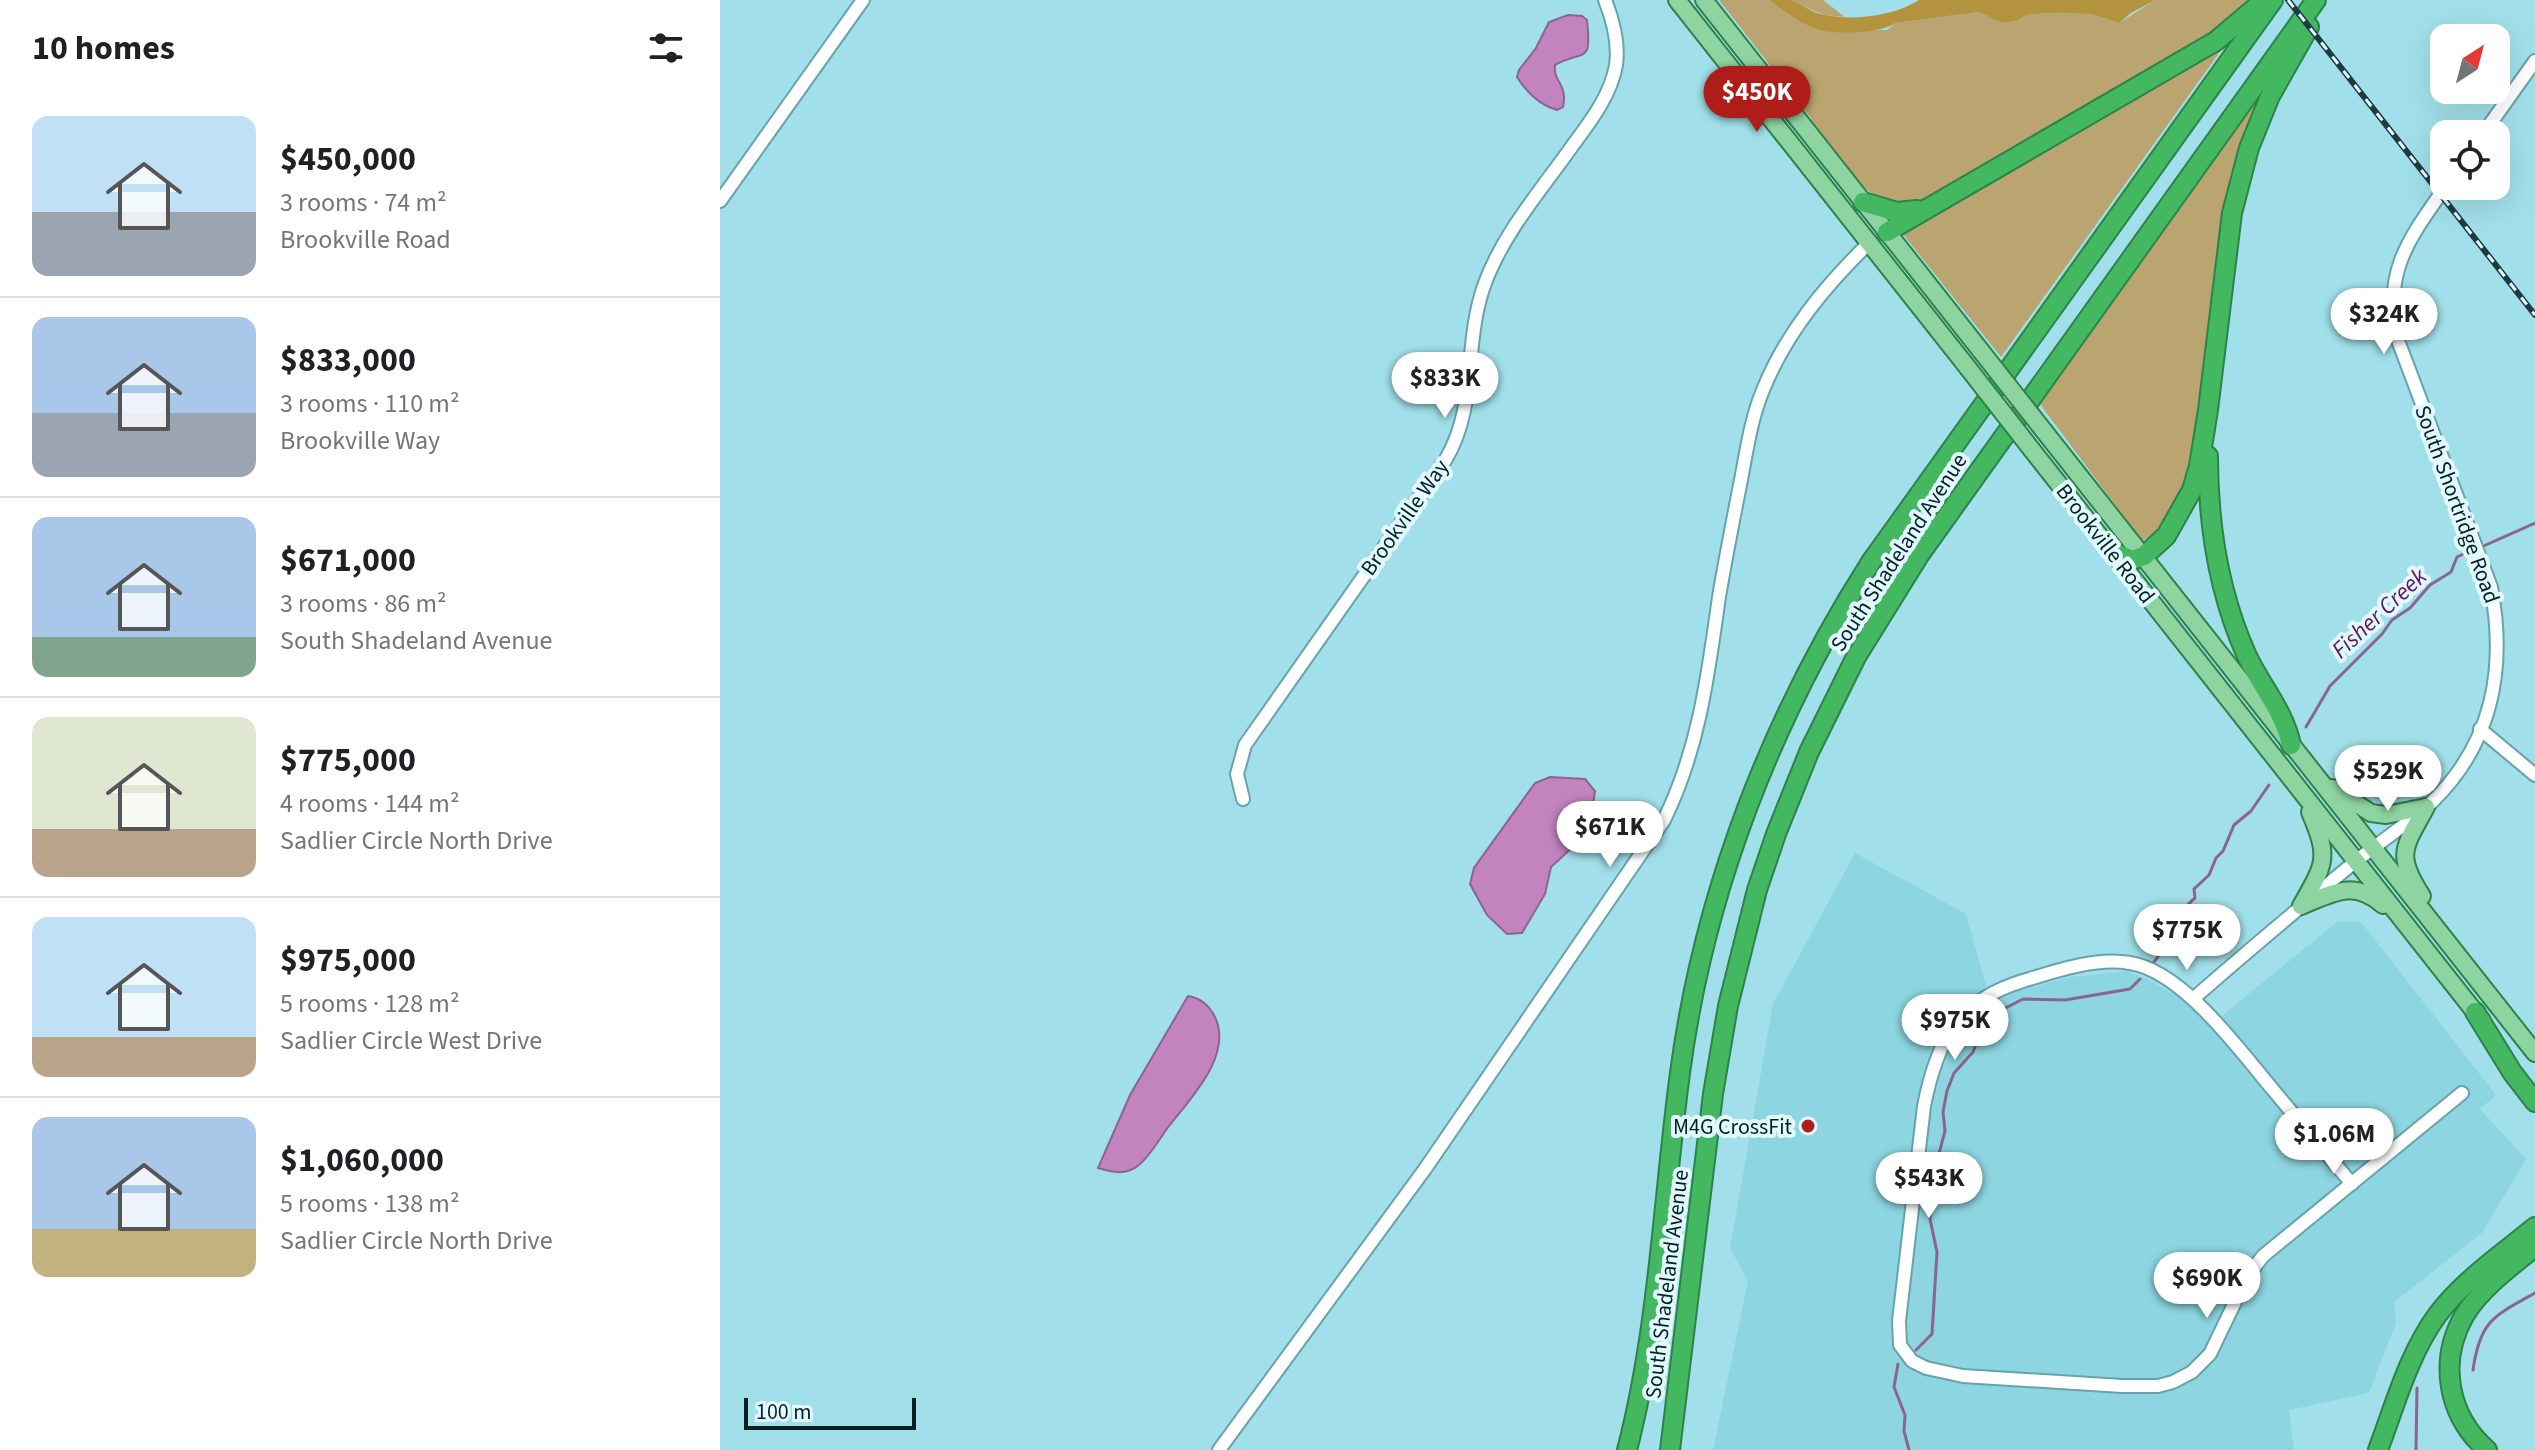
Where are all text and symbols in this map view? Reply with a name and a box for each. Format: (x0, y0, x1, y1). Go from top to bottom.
text: 10 homes (32, 24, 175, 73)
north arrow (2430, 24, 2510, 104)
map controls (2430, 24, 2510, 200)
icon: filters (644, 26, 688, 70)
pin: $450K (1701, 66, 1813, 134)
text: $450K (1722, 73, 1792, 110)
button: locate (2430, 120, 2510, 200)
text: $450,000 (280, 135, 416, 184)
icon: home (96, 148, 192, 244)
text: 3 rooms · 74 m² (280, 184, 447, 221)
text: Brookville Road (280, 221, 451, 258)
pin: $324K (2328, 288, 2440, 356)
text: $324K (2349, 295, 2419, 332)
text: $833,000 (280, 336, 416, 385)
icon: home (96, 349, 192, 445)
pin: $833K (1389, 352, 1501, 420)
text: $833K (1410, 359, 1480, 396)
text: 3 rooms · 110 m² (280, 385, 459, 422)
street label: South Shortridge Road (2406, 401, 2508, 608)
text: Brookville Way (280, 422, 440, 459)
street label: South Shadeland Avenue (1823, 447, 1975, 658)
street label: Brookville Way (1353, 452, 1457, 582)
street label: Brookville Road (2048, 477, 2162, 610)
text: $671,000 (280, 536, 416, 585)
icon: home (96, 549, 192, 645)
water label: Fisher Creek (2324, 559, 2435, 667)
text: 3 rooms · 86 m² (280, 585, 447, 622)
text: South Shadeland Avenue (280, 622, 552, 659)
text: $775,000 (280, 736, 416, 785)
pin: $529K (2332, 745, 2444, 813)
icon: home (96, 749, 192, 845)
text: $529K (2353, 752, 2423, 789)
text: 4 rooms · 144 m² (280, 785, 459, 822)
pin: $671K (1554, 801, 1666, 869)
text: $671K (1575, 808, 1645, 845)
text: Sadlier Circle North Drive (280, 822, 553, 859)
pin: $775K (2131, 904, 2243, 972)
text: $775K (2152, 911, 2222, 948)
text: $975,000 (280, 936, 416, 985)
icon: home (96, 949, 192, 1045)
text: 5 rooms · 128 m² (280, 985, 459, 1022)
pin: $975K (1899, 994, 2011, 1062)
text: $975K (1920, 1001, 1990, 1038)
text: Sadlier Circle West Drive (280, 1022, 542, 1059)
pin: $1.06M (2269, 1108, 2399, 1176)
place label: M4G CrossFit (1673, 1111, 1793, 1143)
text: $1.06M (2293, 1115, 2375, 1152)
marker: M4G CrossFit (1799, 1117, 1817, 1135)
text: $1,060,000 (280, 1136, 444, 1185)
icon: home (96, 1149, 192, 1245)
pin: $543K (1873, 1152, 1985, 1220)
text: $543K (1894, 1159, 1964, 1196)
street label: South Shadeland Avenue (1637, 1168, 1697, 1400)
text: 5 rooms · 138 m² (280, 1185, 459, 1222)
text: Sadlier Circle North Drive (280, 1222, 553, 1259)
pin: $690K (2151, 1252, 2263, 1320)
text: $690K (2172, 1259, 2242, 1296)
scale bar (744, 1394, 916, 1430)
text: 100 m (756, 1396, 811, 1428)

